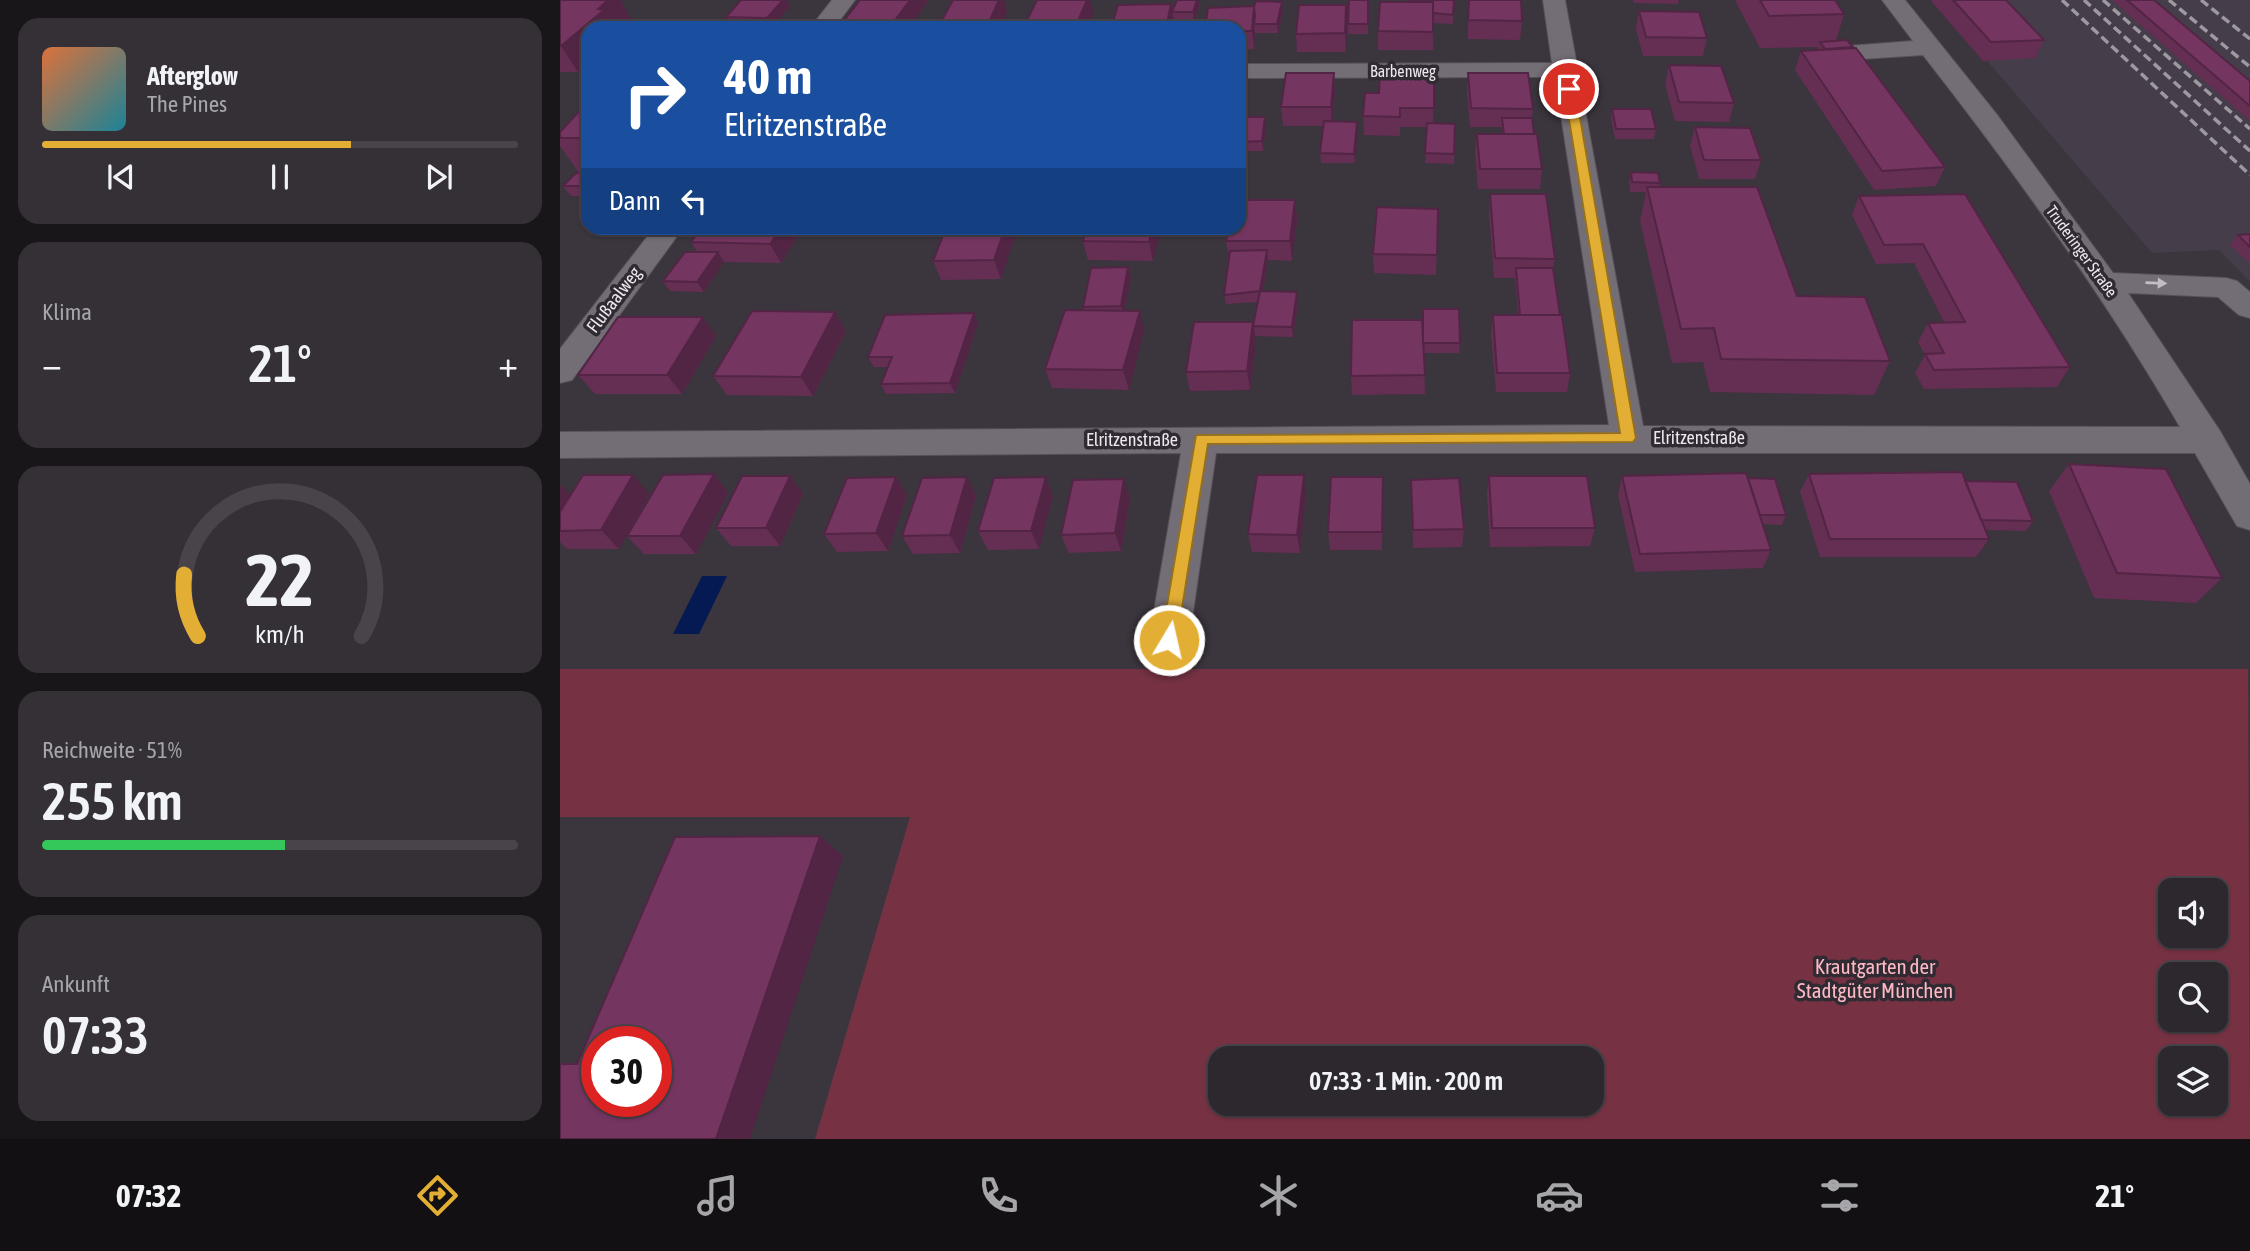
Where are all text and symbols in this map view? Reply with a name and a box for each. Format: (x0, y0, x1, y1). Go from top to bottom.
text: 40 m (724, 48, 812, 104)
icon: right (609, 49, 700, 140)
pin (1539, 59, 1599, 119)
text: Afterglow (147, 61, 238, 91)
street label: Barbenweg (1370, 62, 1436, 81)
icon: arrive (1550, 70, 1588, 108)
text: The Pines (147, 91, 227, 117)
text: Elritzenstraße (724, 106, 887, 143)
icon: previous (102, 158, 140, 196)
icon: pause (261, 158, 299, 196)
icon: next (420, 158, 458, 196)
icon: left (675, 182, 713, 220)
text: Dann (609, 186, 661, 216)
street label: Truderinger Straße (2042, 202, 2121, 301)
street label: Flußaalweg (582, 262, 645, 337)
one-way arrow (2145, 278, 2167, 289)
text: Klima (42, 299, 92, 325)
text: 21° (248, 333, 312, 393)
text: − (42, 342, 62, 385)
text: + (498, 342, 518, 385)
street label: Elritzenstraße (1653, 427, 1745, 448)
street label: Elritzenstraße (1086, 429, 1178, 450)
text: 22 (246, 538, 314, 621)
position arrow (1132, 603, 1206, 677)
text: km/h (255, 619, 305, 647)
text: Reichweite · 51% (42, 737, 182, 763)
text: 255 km (42, 771, 183, 831)
map controls (2158, 878, 2228, 1116)
button: sound (2158, 878, 2228, 948)
park label: Krautgarten der Stadtgüter München (1797, 954, 1953, 1002)
button: search (2158, 962, 2228, 1032)
text: Ankunft (42, 971, 110, 997)
text: 07:33 (42, 1005, 149, 1065)
speed limit sign: 30 (581, 1026, 672, 1117)
button: layers (2158, 1046, 2228, 1116)
text: 07:33 · 1 Min. · 200 m (1309, 1066, 1503, 1096)
icon: directions (413, 1171, 462, 1220)
icon: music (693, 1171, 742, 1220)
icon: phone (974, 1171, 1023, 1220)
icon: climate (1254, 1171, 1303, 1220)
icon: car (1535, 1171, 1584, 1220)
icon: filters (1815, 1171, 1864, 1220)
text: 07:32 (116, 1177, 182, 1214)
text: 21° (2095, 1177, 2134, 1214)

